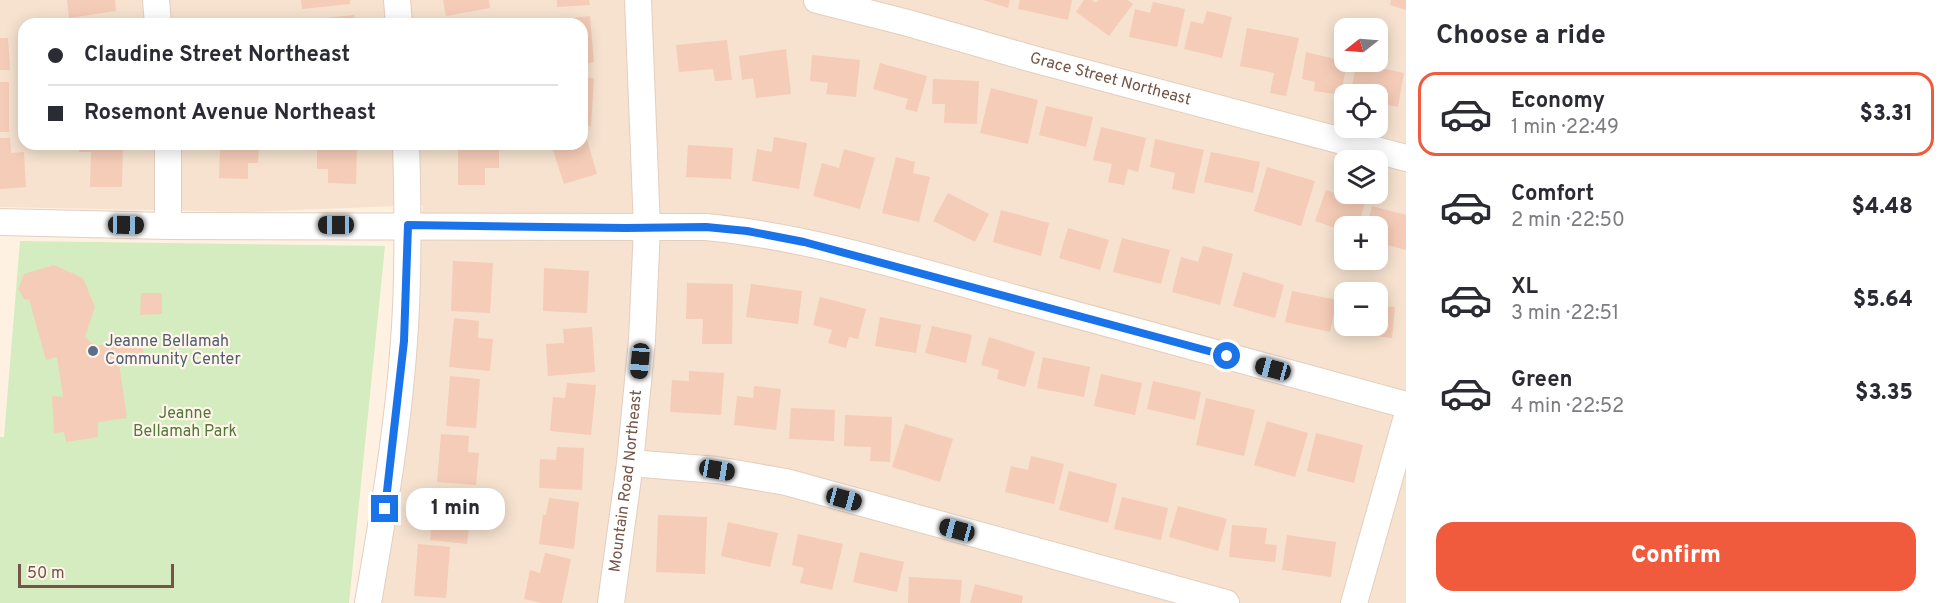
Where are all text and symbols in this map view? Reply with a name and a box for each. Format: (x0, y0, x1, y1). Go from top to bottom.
north arrow (1334, 18, 1388, 72)
map controls (1334, 18, 1388, 336)
text: Choose a ride (1436, 19, 1606, 53)
text: Claudine Street Northeast (84, 42, 350, 69)
street label: Grace Street Northeast (1028, 49, 1193, 110)
button: locate (1334, 84, 1388, 138)
icon: car (1439, 87, 1493, 141)
text: Economy (1511, 88, 1605, 115)
text: Rosemont Avenue Northeast (84, 100, 376, 127)
text: $3.31 (1859, 101, 1913, 128)
text: 1 min · 22:49 (1511, 115, 1619, 141)
button: layers (1334, 150, 1388, 204)
icon: car (1439, 180, 1493, 234)
text: Comfort (1511, 181, 1594, 208)
text: $4.48 (1852, 194, 1913, 221)
text: 2 min · 22:50 (1511, 208, 1625, 234)
car (108, 216, 144, 234)
car (318, 216, 354, 234)
button: + (1334, 216, 1388, 270)
icon: car (1439, 273, 1493, 327)
text: XL (1511, 274, 1538, 301)
button: − (1334, 282, 1388, 336)
text: $5.64 (1853, 287, 1913, 314)
text: 3 min · 22:51 (1511, 301, 1619, 327)
place label: Jeanne Bellamah Community Center (105, 332, 241, 370)
car (629, 342, 651, 380)
route start (1213, 342, 1240, 369)
marker: Jeanne Bellamah Community Center (86, 344, 100, 358)
car (1253, 356, 1293, 382)
icon: car (1439, 366, 1493, 420)
text: Green (1511, 367, 1573, 394)
text: $3.35 (1855, 380, 1913, 407)
street label: Mountain Road Northeast (605, 389, 647, 574)
text: 4 min · 22:52 (1511, 394, 1624, 420)
park label: Jeanne Bellamah Park (133, 404, 237, 442)
car (698, 458, 736, 482)
car (824, 486, 864, 512)
callout: 1 min (406, 488, 505, 530)
route end (371, 495, 398, 522)
text: 1 min (431, 496, 480, 522)
car (937, 517, 977, 543)
button: Confirm (1436, 522, 1916, 591)
scale bar (18, 561, 174, 588)
text: 50 m (27, 564, 65, 584)

